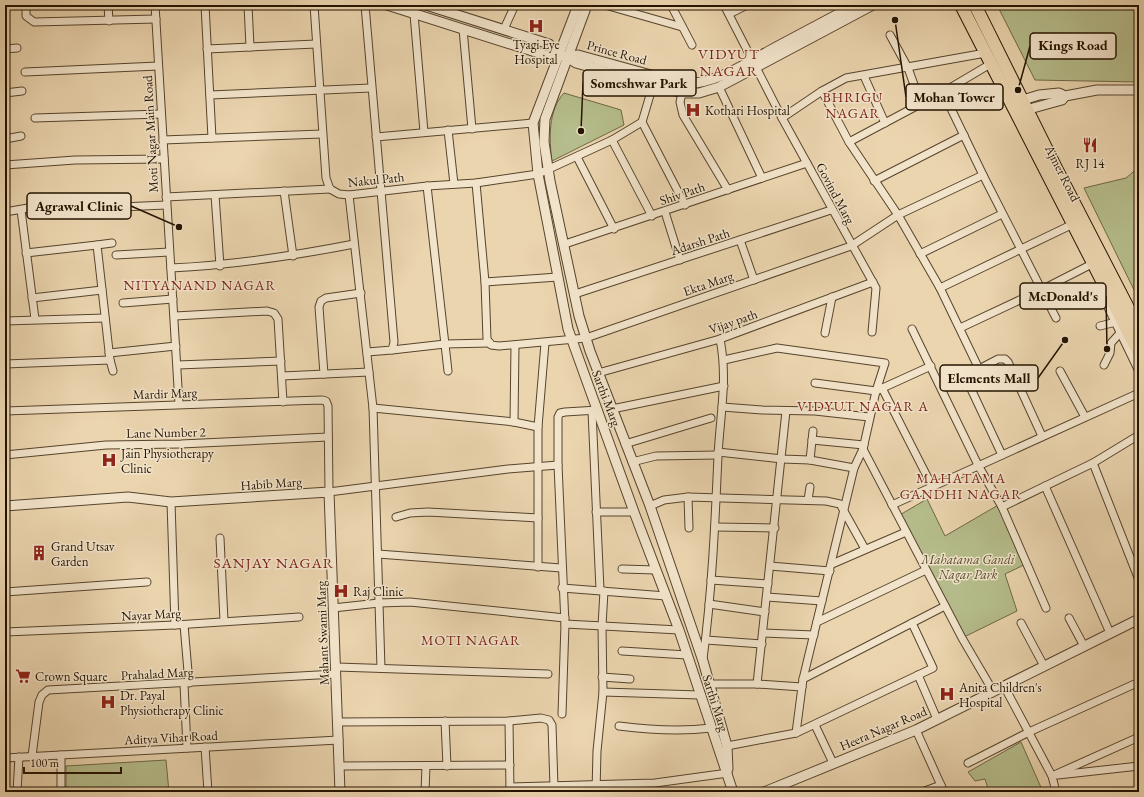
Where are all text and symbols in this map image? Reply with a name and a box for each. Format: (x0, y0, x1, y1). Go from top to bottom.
hospital icon: Tyagi Eye Hospital (527, 17, 545, 35)
callout: Kings Road (1030, 33, 1116, 59)
place label: Tyagi Eye Hospital (513, 36, 559, 68)
street label: Prince Road (585, 36, 649, 69)
text: Kings Road (1038, 36, 1108, 54)
district label: VIDYUT NAGAR (698, 44, 760, 80)
callout: Someshwar Park (583, 70, 696, 96)
street label: Moti Nagar Main Road (139, 74, 162, 193)
text: Someshwar Park (591, 74, 688, 92)
callout: Mohan Tower (906, 84, 1003, 110)
district label: BHRIGU NAGAR (823, 88, 883, 122)
text: Mohan Tower (913, 88, 995, 106)
hospital icon: Kothari Hospital (684, 101, 702, 119)
place label: Kothari Hospital (705, 102, 790, 119)
restaurant icon: RJ 14 (1081, 136, 1099, 154)
street label: Ajmer Road (1041, 141, 1084, 205)
place label: RJ 14 (1076, 155, 1105, 172)
street label: Govind Marg (812, 160, 859, 227)
street label: Nakul Path (347, 168, 405, 191)
street label: Shiv Path (657, 178, 707, 209)
callout: Agrawal Clinic (27, 193, 131, 219)
text: Agrawal Clinic (34, 197, 123, 215)
street label: Adarsh Path (668, 224, 732, 259)
street label: Ekta Marg (681, 267, 736, 300)
district label: NITYANAND NAGAR (124, 276, 276, 294)
callout: McDonald's (1020, 283, 1106, 309)
text: McDonald's (1028, 287, 1098, 305)
street label: Vijay path (707, 305, 760, 338)
callout: Elements Mall (940, 365, 1038, 391)
street label: Sarthi Marg (588, 368, 625, 429)
text: Elements Mall (948, 369, 1030, 387)
street label: Mardir Marg (133, 384, 198, 403)
district label: VIDYUT NAGAR A (797, 397, 929, 415)
street label: Lane Number 2 (126, 423, 207, 442)
place label: Jain Physiotherapy Clinic (120, 445, 214, 477)
hospital icon: Jain Physiotherapy Clinic (100, 451, 118, 469)
district label: MAHATAMA GANDHI NAGAR (900, 469, 1022, 503)
street label: Habib Marg (240, 473, 303, 494)
place label: Grand Utsav Garden (51, 538, 115, 570)
building icon: Grand Utsav Garden (30, 544, 48, 562)
park label: Mahatama Gandi Nagar Park (920, 551, 1016, 583)
district label: SANJAY NAGAR (213, 553, 335, 572)
street label: Mahant Swami Marg (312, 580, 333, 686)
hospital icon: Raj Clinic (332, 582, 350, 600)
place label: Raj Clinic (353, 583, 404, 600)
street label: Nayar Marg (121, 604, 182, 625)
district label: MOTI NAGAR (421, 631, 521, 649)
street label: Prahalad Marg (120, 663, 194, 684)
supermarket icon: Crown Square (14, 667, 32, 685)
place label: Crown Square (35, 668, 107, 685)
street label: Sarthi Marg (698, 673, 733, 734)
place label: Anita Children's Hospital (958, 679, 1042, 711)
hospital icon: Anita Children's Hospital (938, 685, 956, 703)
place label: Dr. Payal Physiotherapy Clinic (120, 687, 224, 719)
hospital icon: Dr. Payal Physiotherapy Clinic (99, 693, 117, 711)
street label: Heera Nagar Road (837, 702, 930, 754)
street label: Aditya Vihar Road (123, 727, 219, 748)
scale bar (24, 749, 121, 775)
text: 100 m (30, 755, 60, 771)

